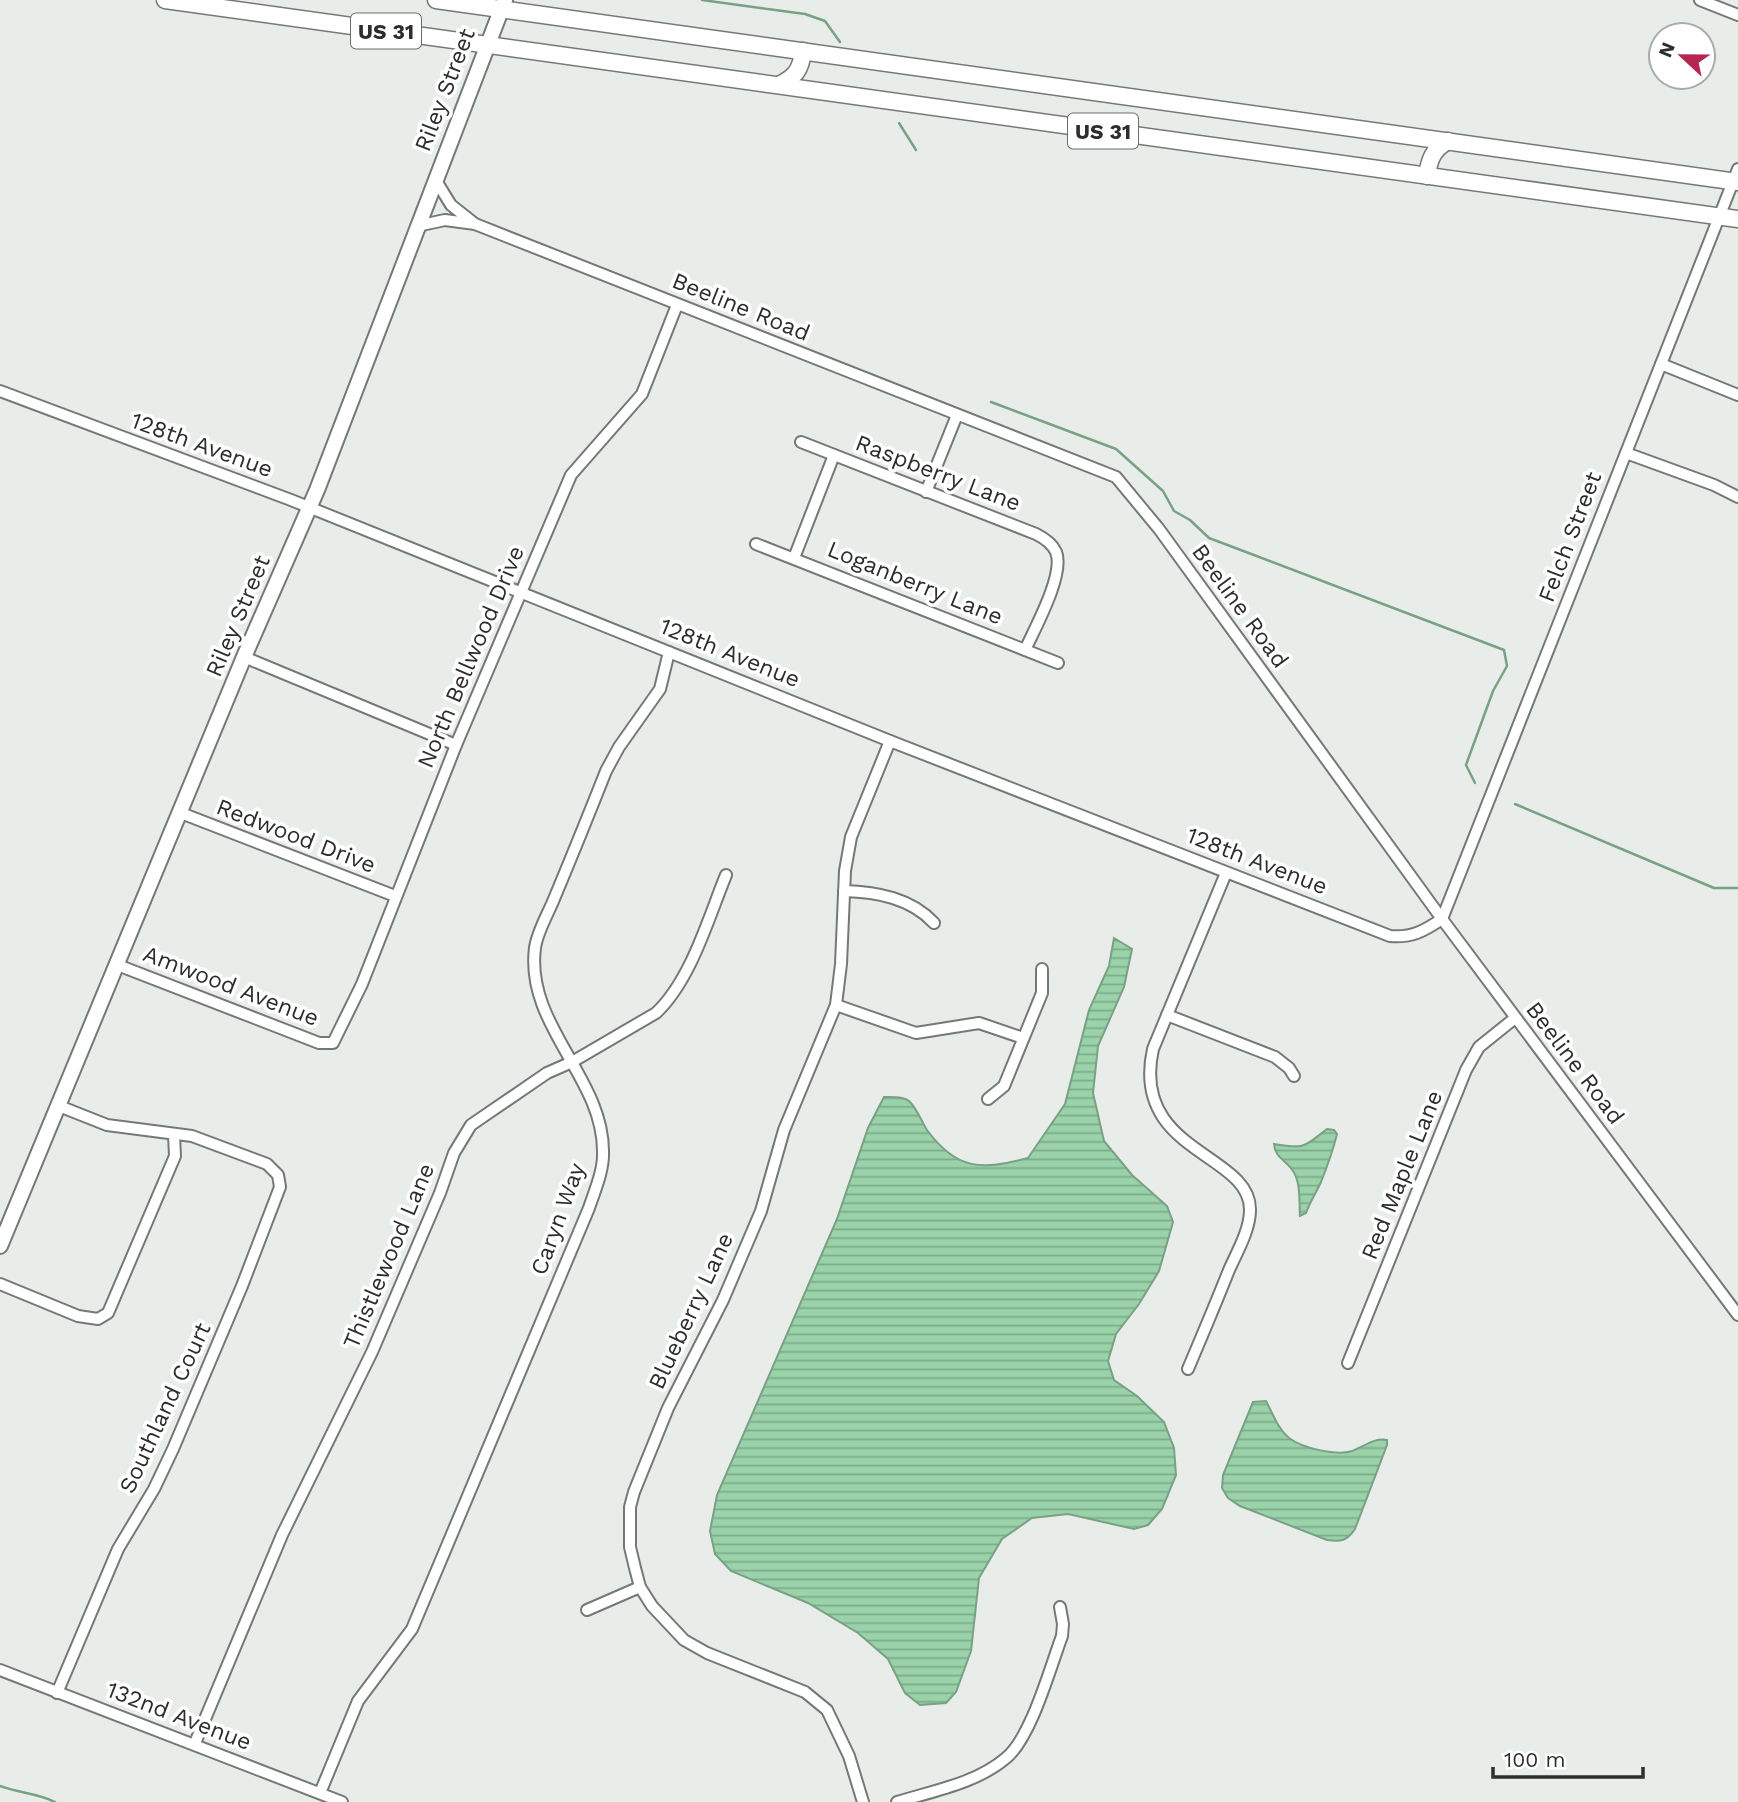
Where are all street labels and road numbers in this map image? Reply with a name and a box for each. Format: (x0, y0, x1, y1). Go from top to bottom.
road number: US 31 (351, 14, 421, 48)
street label: Riley Street (409, 24, 481, 155)
road number: US 31 (1068, 114, 1138, 148)
street label: Beeline Road (668, 267, 814, 347)
street label: 128th Avenue (128, 407, 276, 483)
street label: Raspberry Lane (852, 429, 1024, 517)
street label: Felch Street (1533, 468, 1607, 606)
street label: Loganberry Lane (823, 536, 1007, 630)
street label: Beeline Road (1186, 539, 1294, 673)
street label: North Bellwood Drive (412, 542, 530, 772)
street label: Riley Street (200, 551, 276, 681)
street label: 128th Avenue (656, 613, 804, 693)
street label: Redwood Drive (212, 793, 380, 879)
street label: 128th Avenue (1183, 822, 1331, 900)
street label: Amwood Avenue (139, 940, 323, 1032)
street label: Beeline Road (1520, 996, 1630, 1130)
street label: Red Maple Lane (1356, 1087, 1448, 1263)
street label: Thistlewood Lane (338, 1159, 440, 1353)
street label: Caryn Way (525, 1159, 591, 1279)
street label: Blueberry Lane (643, 1229, 739, 1393)
street label: Southland Court (114, 1318, 217, 1498)
street label: 132nd Avenue (103, 1676, 255, 1756)

